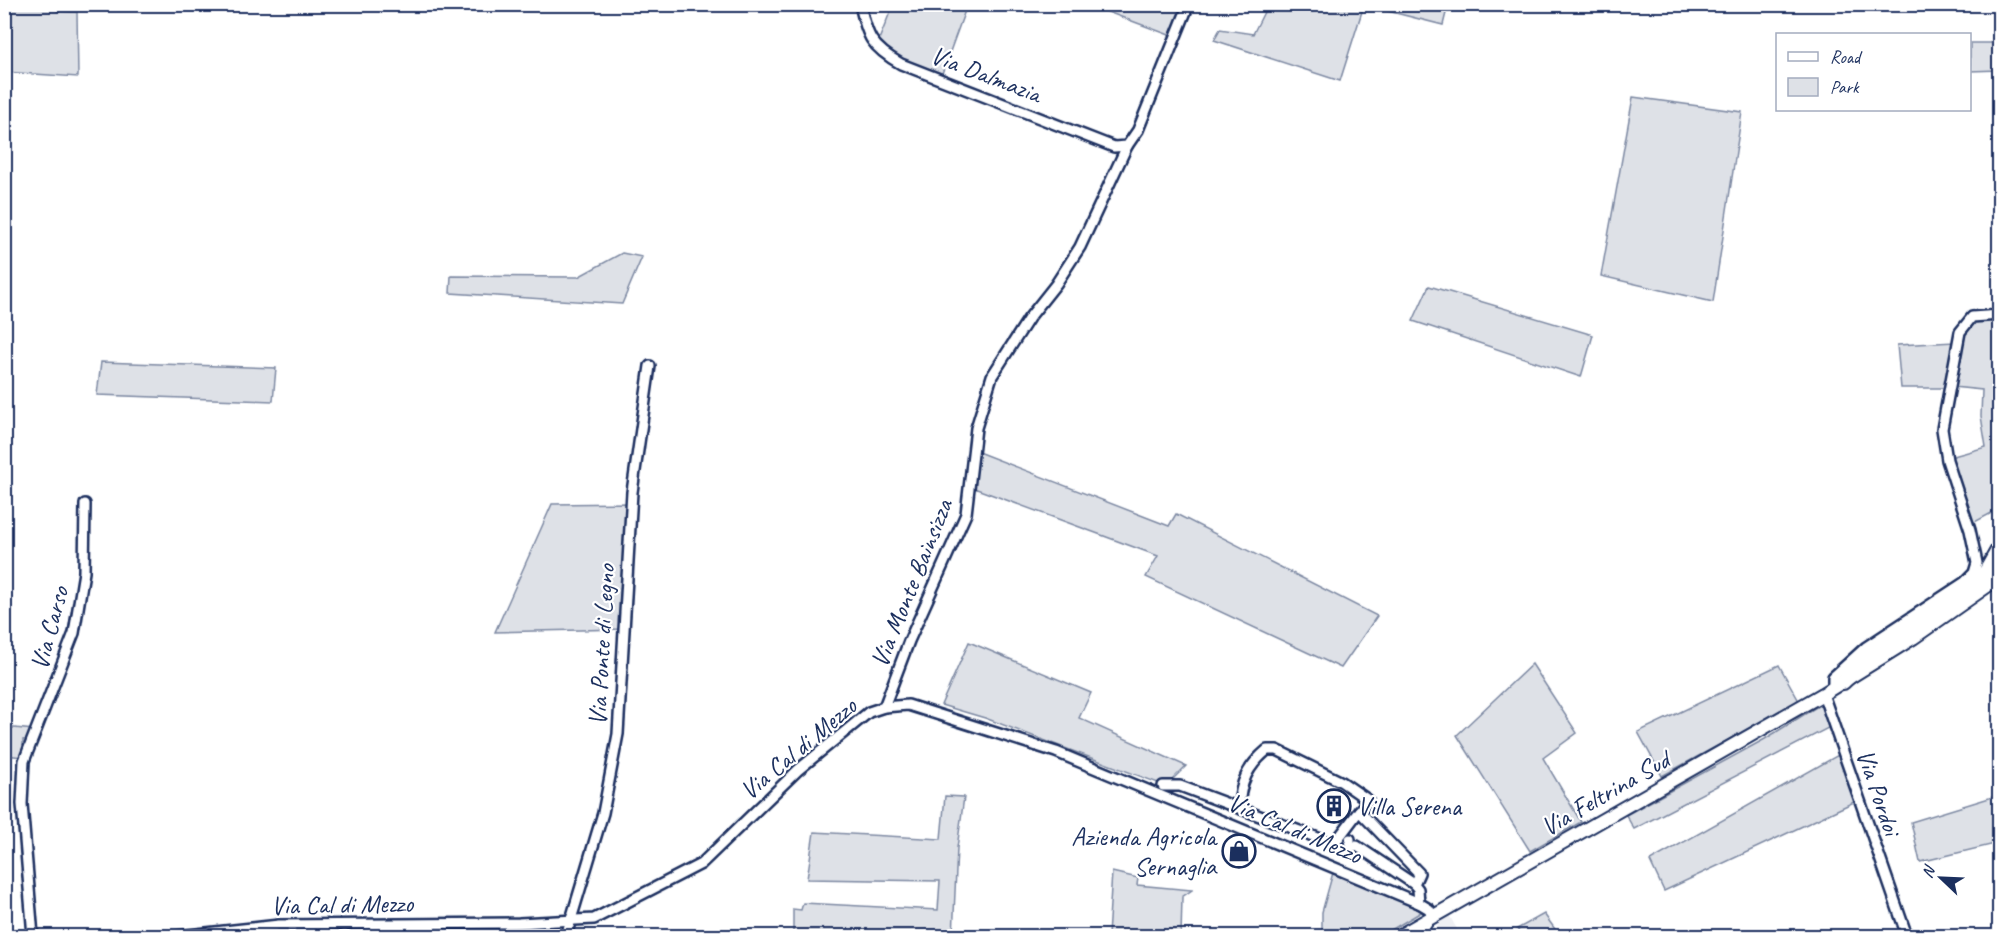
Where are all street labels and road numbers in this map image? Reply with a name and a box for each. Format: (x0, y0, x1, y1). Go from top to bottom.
street label: Via Dalmazia (926, 38, 1048, 111)
street label: Via Monte Bainsizza (863, 493, 961, 672)
street label: Via Ponte di Legno (581, 562, 622, 726)
street label: Via Carso (23, 581, 77, 673)
street label: Via Cal di Mezzo (733, 689, 865, 807)
street label: Via Feltrina Sud (1535, 742, 1679, 843)
street label: Via Pordoi (1848, 745, 1910, 843)
street label: Via Cal di Mezzo (1223, 785, 1368, 872)
street label: Via Cal di Mezzo (271, 887, 415, 922)

